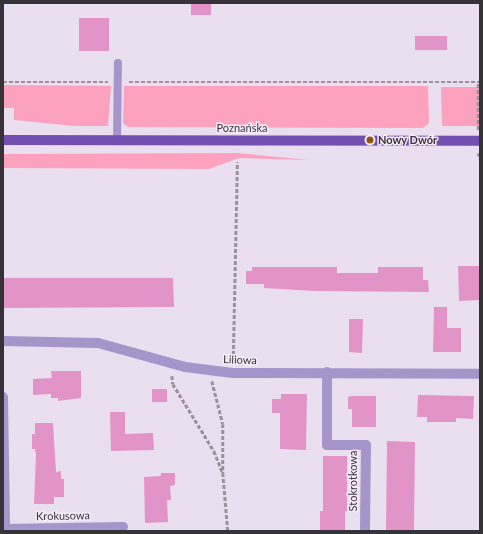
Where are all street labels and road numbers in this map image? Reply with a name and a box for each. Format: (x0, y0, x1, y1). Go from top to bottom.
street label: Poznańska (217, 121, 267, 135)
street label: Liliowa (223, 353, 257, 367)
street label: Stokrotkowa (346, 451, 360, 511)
street label: Krokusowa (36, 509, 90, 523)

